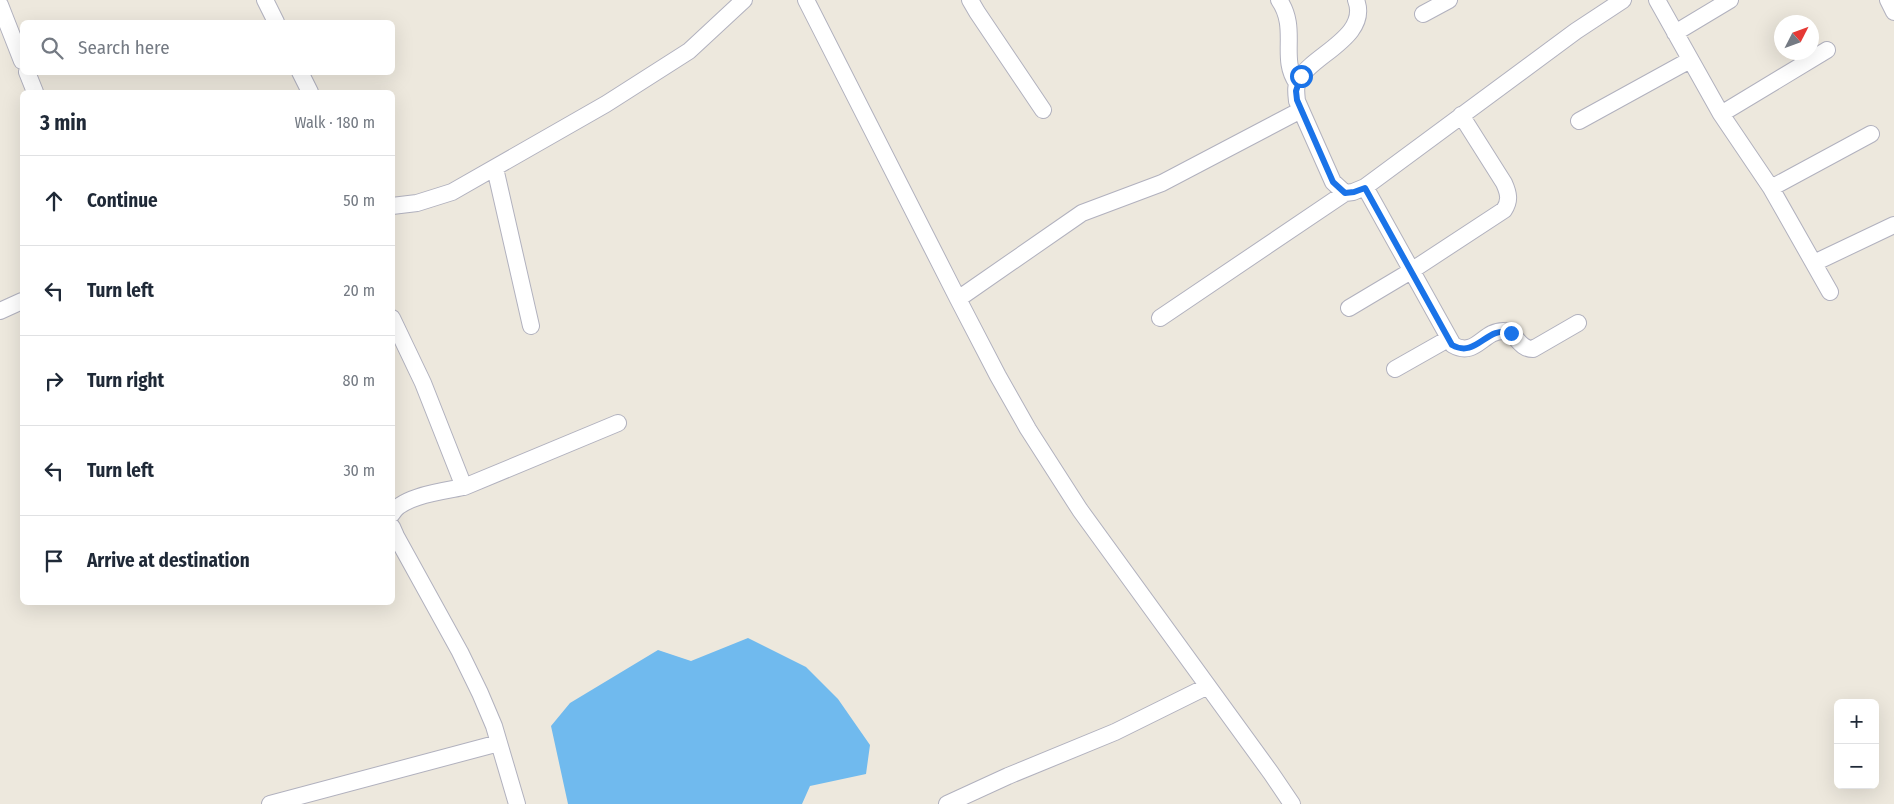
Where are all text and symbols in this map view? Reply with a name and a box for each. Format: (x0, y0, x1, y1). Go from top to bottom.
north arrow (1774, 15, 1819, 60)
search box (20, 20, 395, 75)
icon: search (38, 34, 66, 62)
text: Search here (78, 36, 170, 59)
route start (1290, 65, 1313, 88)
text: 3 min (40, 110, 87, 136)
text: Walk · 180 m (295, 113, 375, 132)
icon: ahead (40, 187, 68, 215)
text: Continue (87, 189, 158, 212)
text: 50 m (343, 191, 375, 210)
icon: left (40, 277, 68, 305)
text: Turn left (87, 279, 154, 302)
text: 20 m (344, 281, 375, 300)
route end (1500, 322, 1523, 345)
icon: right (40, 367, 68, 395)
text: Turn right (87, 369, 164, 392)
text: 80 m (343, 371, 375, 390)
icon: left (40, 457, 68, 485)
text: Turn left (87, 459, 154, 482)
text: 30 m (343, 461, 375, 480)
icon: arrive (40, 547, 68, 575)
text: Arrive at destination (87, 549, 250, 572)
map controls (1834, 699, 1879, 789)
button: + (1834, 699, 1879, 744)
button: − (1834, 744, 1879, 789)

